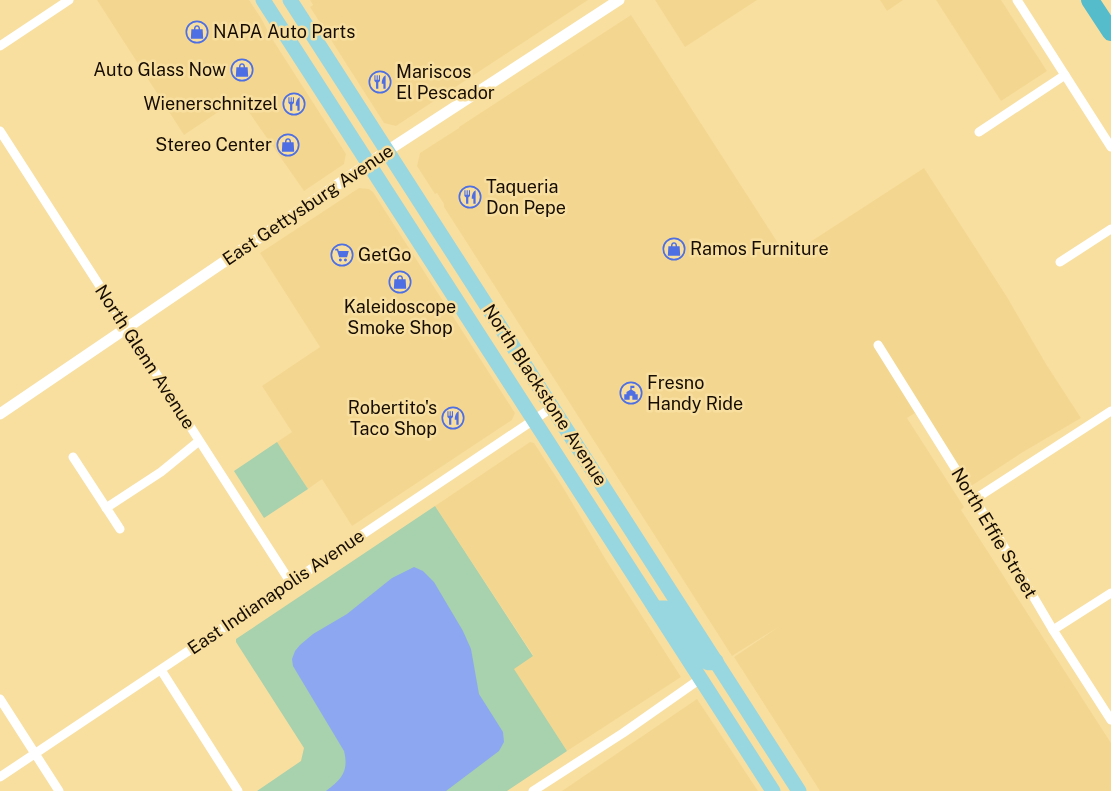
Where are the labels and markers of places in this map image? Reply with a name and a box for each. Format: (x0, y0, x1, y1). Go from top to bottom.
shop icon: NAPA Auto Parts (185, 20, 209, 44)
place label: NAPA Auto Parts (213, 21, 355, 42)
shop icon: Auto Glass Now (230, 58, 254, 82)
place label: Auto Glass Now (93, 59, 226, 80)
place label: Mariscos El Pescador (396, 61, 495, 103)
restaurant icon: Mariscos El Pescador (368, 70, 392, 94)
restaurant icon: Wienerschnitzel (282, 92, 306, 116)
place label: Wienerschnitzel (143, 93, 278, 114)
shop icon: Stereo Center (276, 133, 300, 157)
place label: Stereo Center (155, 134, 272, 155)
place label: Taqueria Don Pepe (486, 176, 566, 218)
restaurant icon: Taqueria Don Pepe (458, 185, 482, 209)
shop icon: Ramos Furniture (662, 237, 686, 261)
place label: Ramos Furniture (690, 238, 829, 259)
supermarket icon: GetGo (330, 243, 354, 267)
place label: GetGo (358, 244, 411, 265)
shop icon: Kaleidoscope Smoke Shop (388, 270, 412, 294)
place label: Kaleidoscope Smoke Shop (344, 296, 456, 338)
place label: Fresno Handy Ride (647, 372, 743, 414)
public building icon: Fresno Handy Ride (619, 381, 643, 405)
place label: Robertito's Taco Shop (348, 397, 437, 439)
restaurant icon: Robertito's Taco Shop (441, 406, 465, 430)

